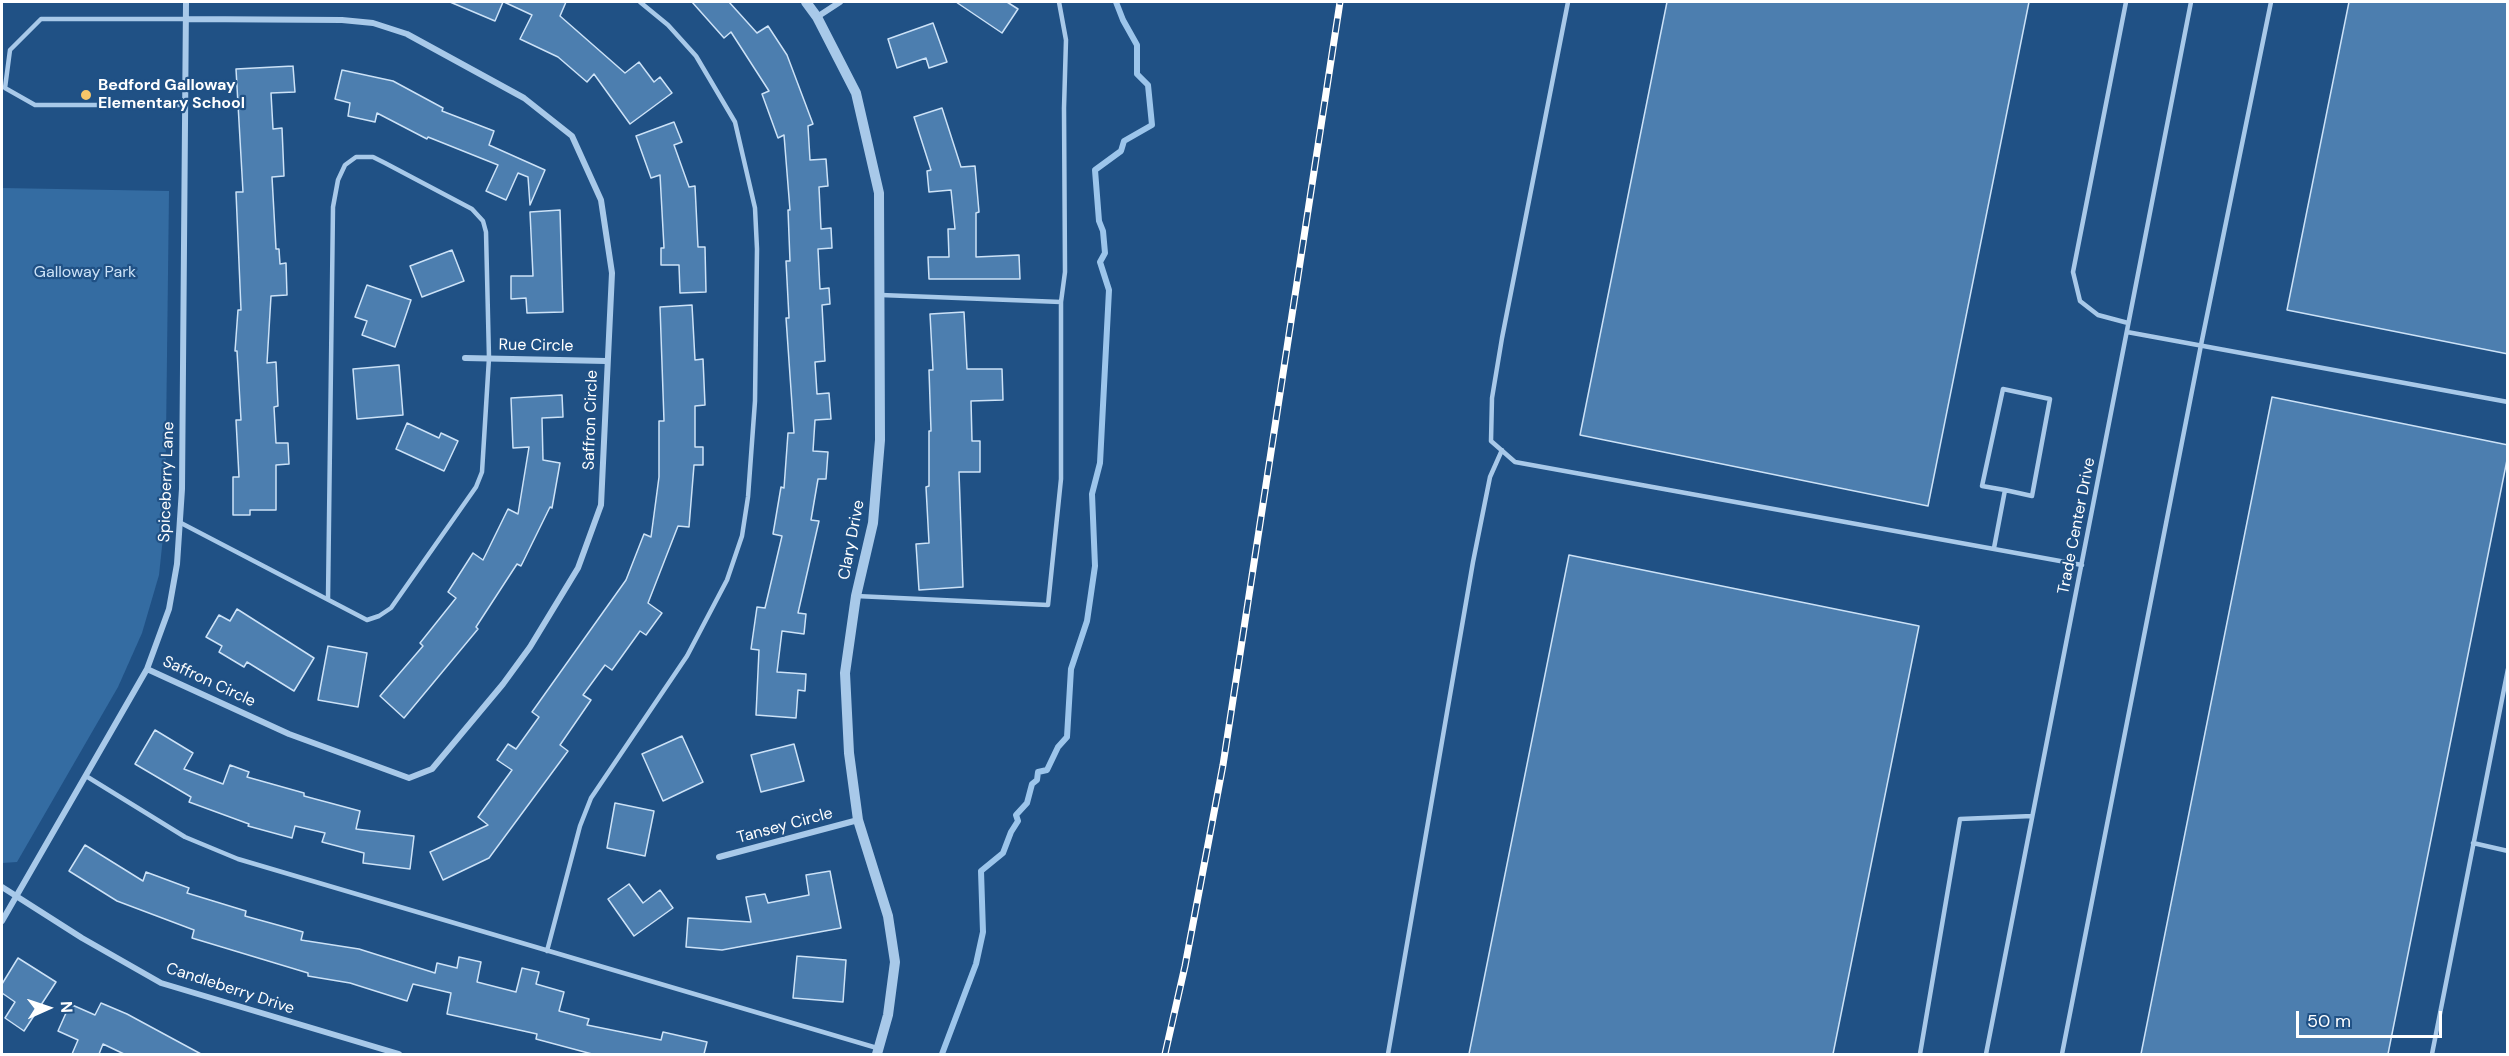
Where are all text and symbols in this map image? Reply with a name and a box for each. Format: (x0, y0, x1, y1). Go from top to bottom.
place label: Bedford Galloway Elementary School (98, 76, 245, 114)
marker: Bedford Galloway Elementary School (79, 88, 93, 102)
park label: Galloway Park (34, 263, 136, 283)
street label: Rue Circle (498, 336, 574, 356)
street label: Saffron Circle (580, 370, 602, 470)
street label: Spiceberry Lane (155, 421, 179, 543)
street label: Trade Center Drive (2054, 456, 2100, 596)
street label: Clary Drive (835, 499, 869, 581)
street label: Saffron Circle (160, 652, 258, 712)
street label: Tansey Circle (735, 804, 835, 848)
street label: Candleberry Drive (163, 959, 297, 1019)
north arrow (18, 978, 78, 1038)
scale bar (2299, 999, 2444, 1037)
text: N (56, 1001, 77, 1013)
text: 50 m (2307, 1009, 2351, 1033)

